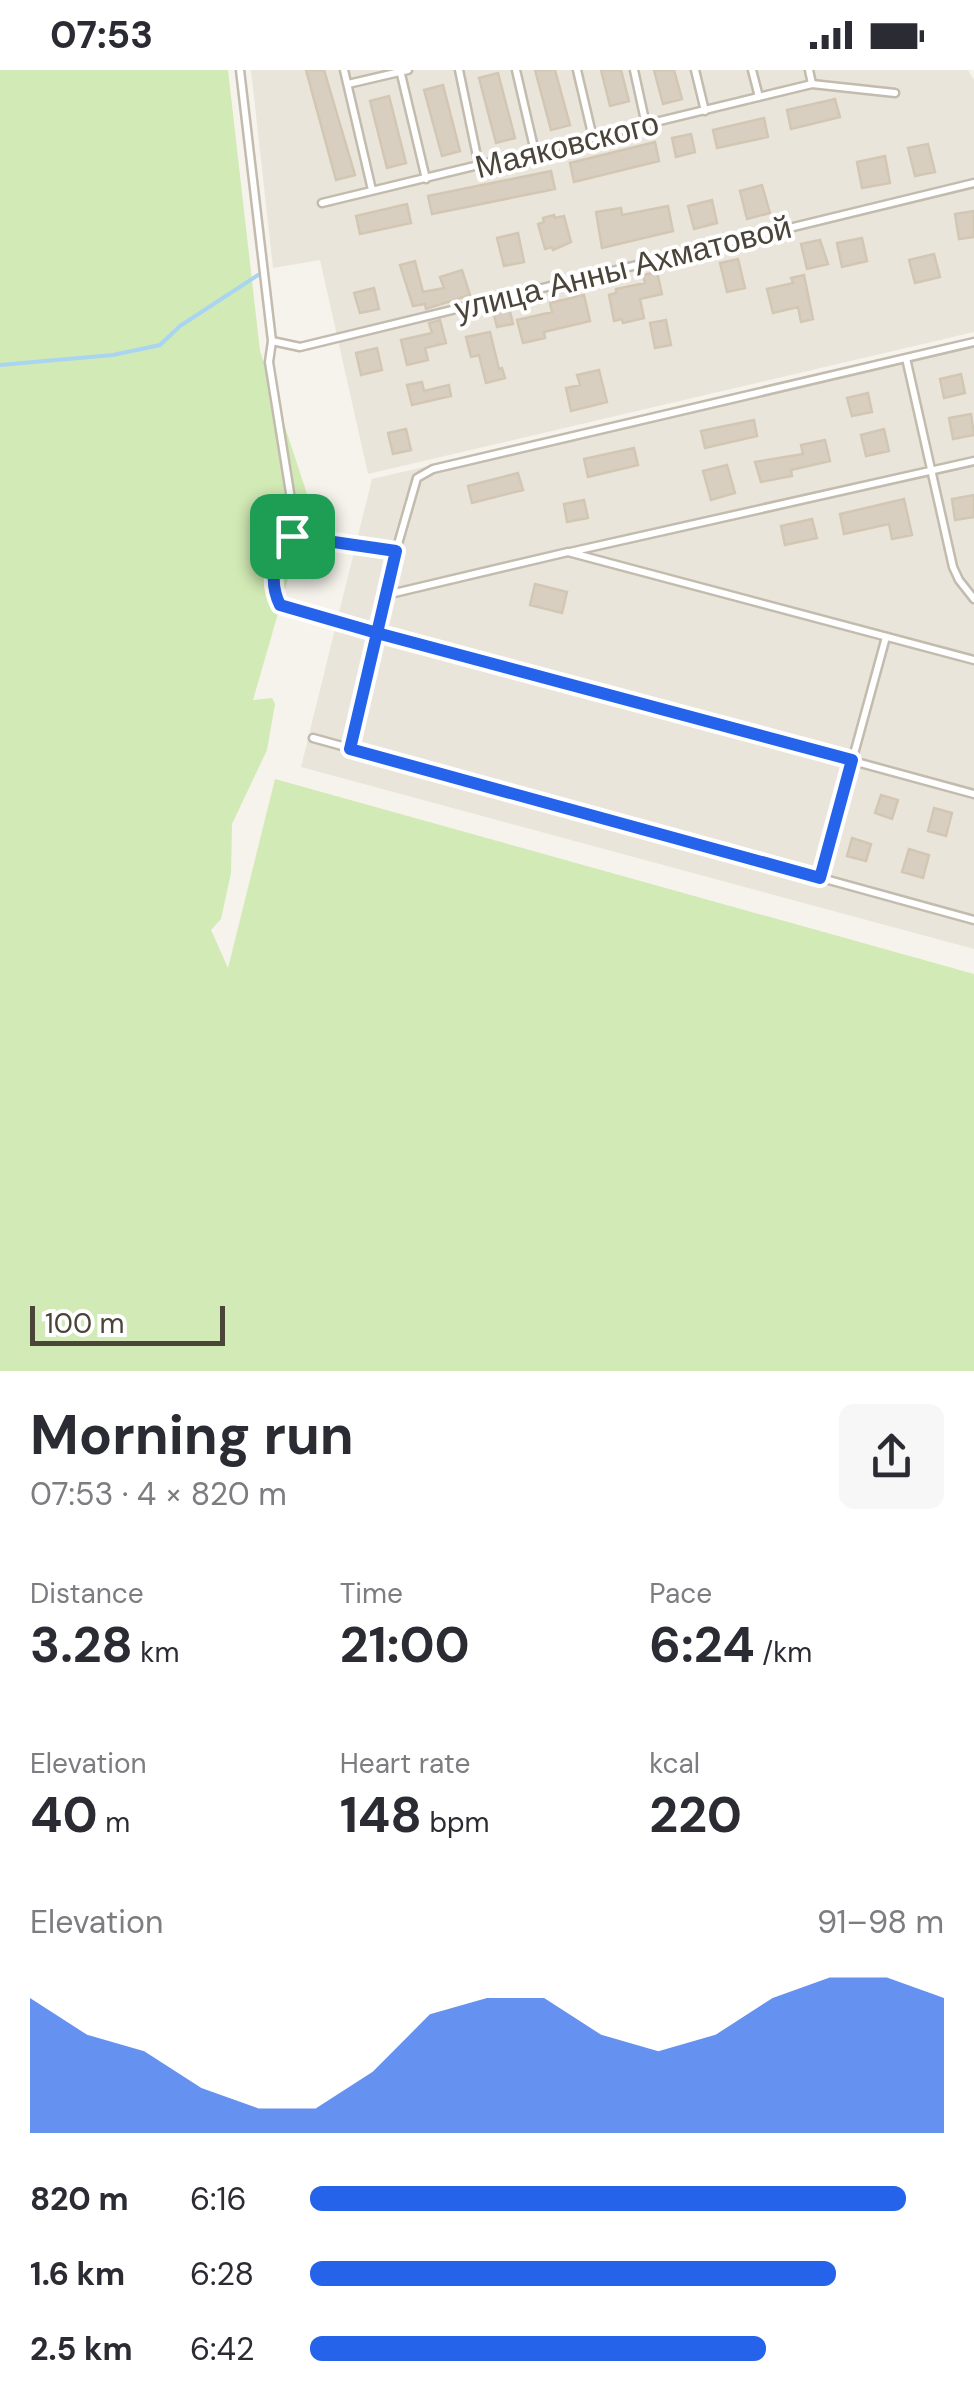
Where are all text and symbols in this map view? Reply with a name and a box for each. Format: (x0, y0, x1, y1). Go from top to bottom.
text: 07:53 (50, 10, 153, 60)
street label: Маяковского (471, 102, 663, 188)
street label: улица Анны Ахматовой (450, 206, 796, 330)
pin (250, 494, 335, 579)
icon: arrive (265, 509, 320, 564)
scale bar (30, 1301, 225, 1346)
text: 100 m (45, 1305, 124, 1342)
text: Morning run (30, 1399, 354, 1471)
button: share (839, 1404, 944, 1509)
text: 07:53 · 4 × 820 m (30, 1473, 287, 1515)
text: Distance (30, 1575, 144, 1612)
text: Time (340, 1575, 403, 1612)
text: Pace (649, 1575, 712, 1612)
text: 3.28 (30, 1612, 133, 1678)
text: 21:00 (340, 1612, 470, 1678)
text: 6:24 (649, 1612, 755, 1678)
text: km (133, 1634, 179, 1671)
text: /km (755, 1634, 812, 1671)
text: Elevation (30, 1745, 147, 1782)
text: Heart rate (340, 1745, 470, 1782)
text: kcal (649, 1745, 700, 1782)
text: 40 (30, 1782, 98, 1848)
text: 148 (340, 1782, 422, 1848)
text: 220 (649, 1782, 742, 1848)
text: m (98, 1804, 130, 1841)
text: bpm (422, 1804, 489, 1841)
text: Elevation (30, 1901, 163, 1943)
text: 91–98 m (817, 1901, 944, 1943)
text: 820 m (30, 2178, 129, 2220)
text: 6:16 (190, 2178, 247, 2220)
text: 1.6 km (30, 2253, 125, 2295)
text: 6:28 (190, 2253, 254, 2295)
text: 2.5 km (30, 2328, 133, 2370)
text: 6:42 (190, 2328, 254, 2370)

